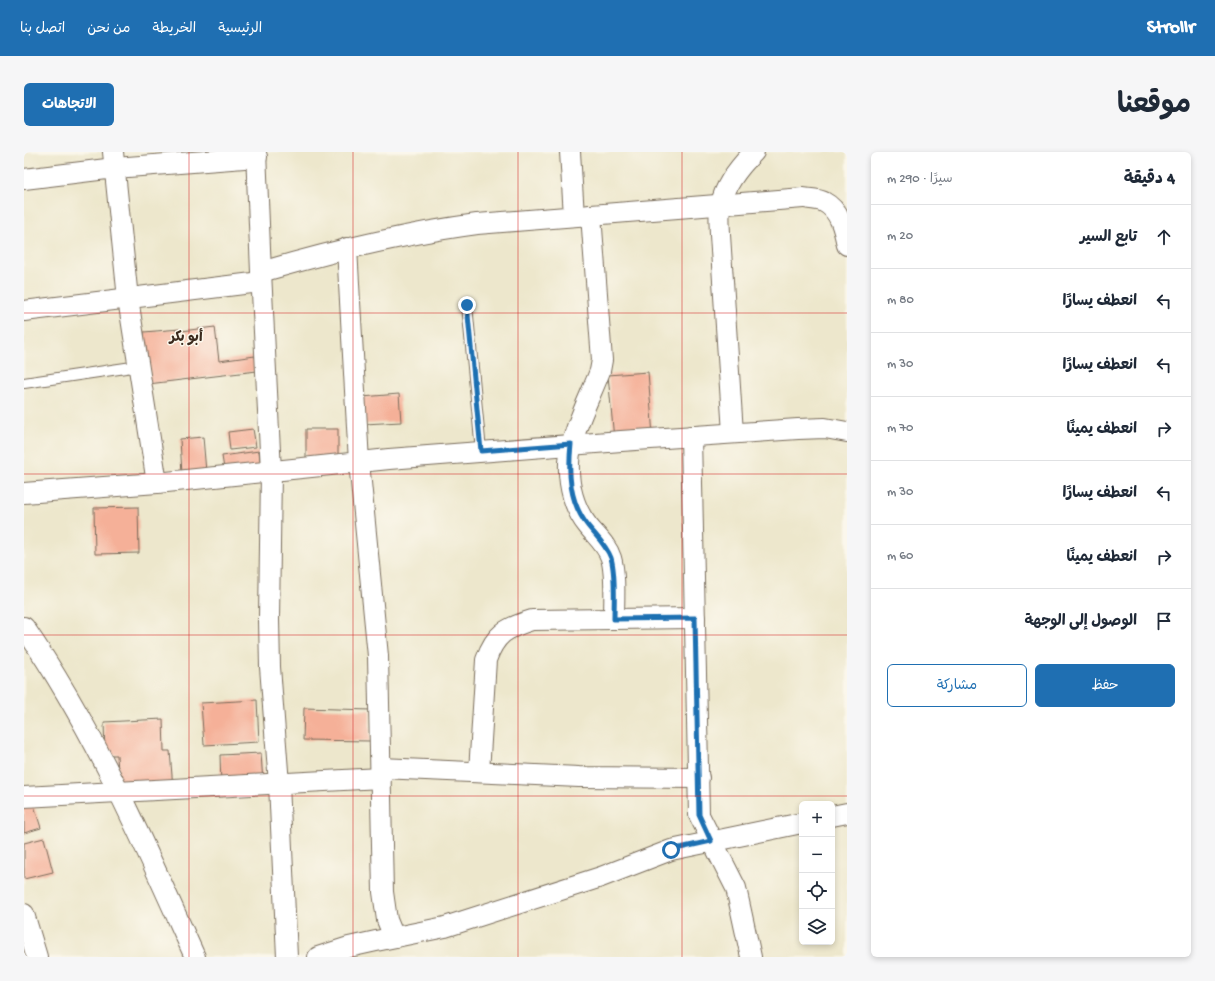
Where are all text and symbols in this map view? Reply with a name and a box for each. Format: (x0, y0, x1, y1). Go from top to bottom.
text: Strollr (1147, 17, 1195, 40)
text: اتصل بنا (20, 21, 65, 38)
text: من نحن (87, 21, 131, 38)
text: الخريطة (153, 21, 196, 38)
text: الرئيسية (218, 21, 262, 38)
button: الاتجاهات (24, 83, 114, 126)
text: موقعنا (1117, 90, 1191, 123)
text: 4 دقيقة (1124, 170, 1175, 190)
text: سيرًا · 290 m (887, 172, 952, 187)
icon: ahead (1153, 226, 1175, 248)
text: 20 m (887, 229, 913, 244)
text: تابع السير (1080, 229, 1137, 247)
icon: left (1153, 290, 1175, 312)
text: 80 m (887, 293, 914, 308)
text: انعطف يسارًا (1063, 293, 1137, 311)
route end (458, 296, 476, 314)
district label: أبو بكر (167, 327, 203, 347)
icon: left (1153, 354, 1175, 376)
text: 30 m (887, 357, 913, 372)
text: انعطف يسارًا (1063, 357, 1137, 375)
icon: right (1153, 418, 1175, 440)
text: 70 m (887, 421, 913, 436)
text: انعطف يمينًا (1066, 421, 1137, 439)
icon: left (1153, 482, 1175, 504)
text: 30 m (887, 485, 913, 500)
text: انعطف يسارًا (1063, 485, 1137, 503)
icon: right (1153, 546, 1175, 568)
text: 60 m (887, 549, 913, 564)
text: انعطف يمينًا (1066, 549, 1137, 567)
icon: arrive (1153, 610, 1175, 632)
text: الوصول إلى الوجهة (1024, 613, 1137, 631)
button: مشاركة (887, 664, 1027, 707)
button: حفظ (1035, 664, 1175, 707)
map controls (799, 801, 835, 945)
button: + (799, 801, 835, 837)
button: − (799, 837, 835, 873)
route start (662, 841, 680, 859)
button: locate (799, 873, 835, 909)
button: layers (799, 909, 835, 945)

